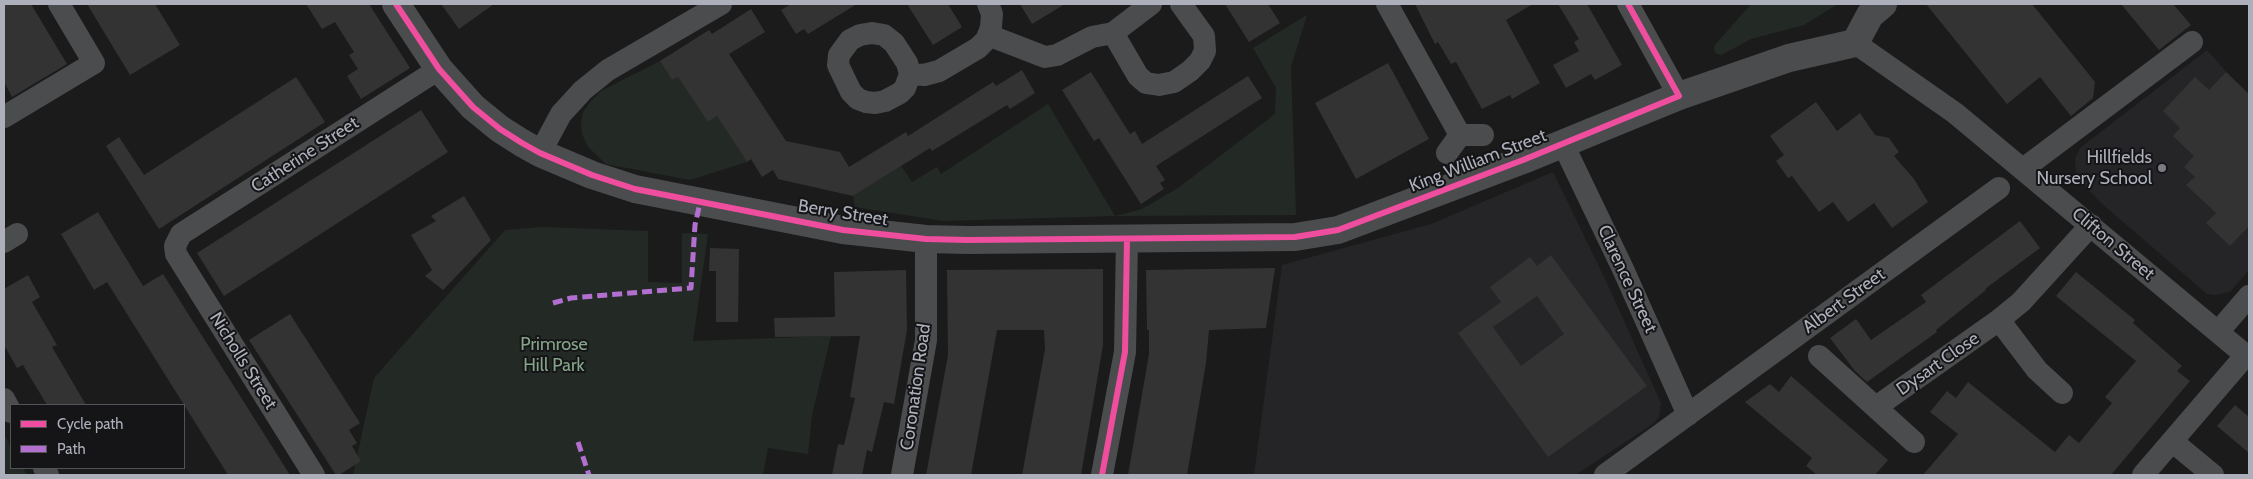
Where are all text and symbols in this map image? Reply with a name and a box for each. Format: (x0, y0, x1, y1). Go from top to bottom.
street label: Catherine Street (247, 112, 363, 198)
street label: King William Street (1406, 125, 1550, 197)
place label: Hillfields Nursery School (2036, 147, 2152, 190)
marker: Hillfields Nursery School (2156, 162, 2168, 174)
street label: Berry Street (797, 195, 889, 231)
street label: Clifton Street (2067, 203, 2159, 285)
street label: Clarence Street (1593, 222, 1661, 336)
street label: Albert Street (1799, 264, 1889, 338)
street label: Nicholls Street (205, 308, 281, 414)
street label: Coronation Road (896, 322, 936, 452)
street label: Dysart Close (1893, 328, 1983, 400)
park label: Primrose Hill Park (520, 334, 588, 376)
legend (10, 404, 185, 469)
text: Cycle path (57, 415, 123, 433)
text: Path (57, 440, 86, 458)

